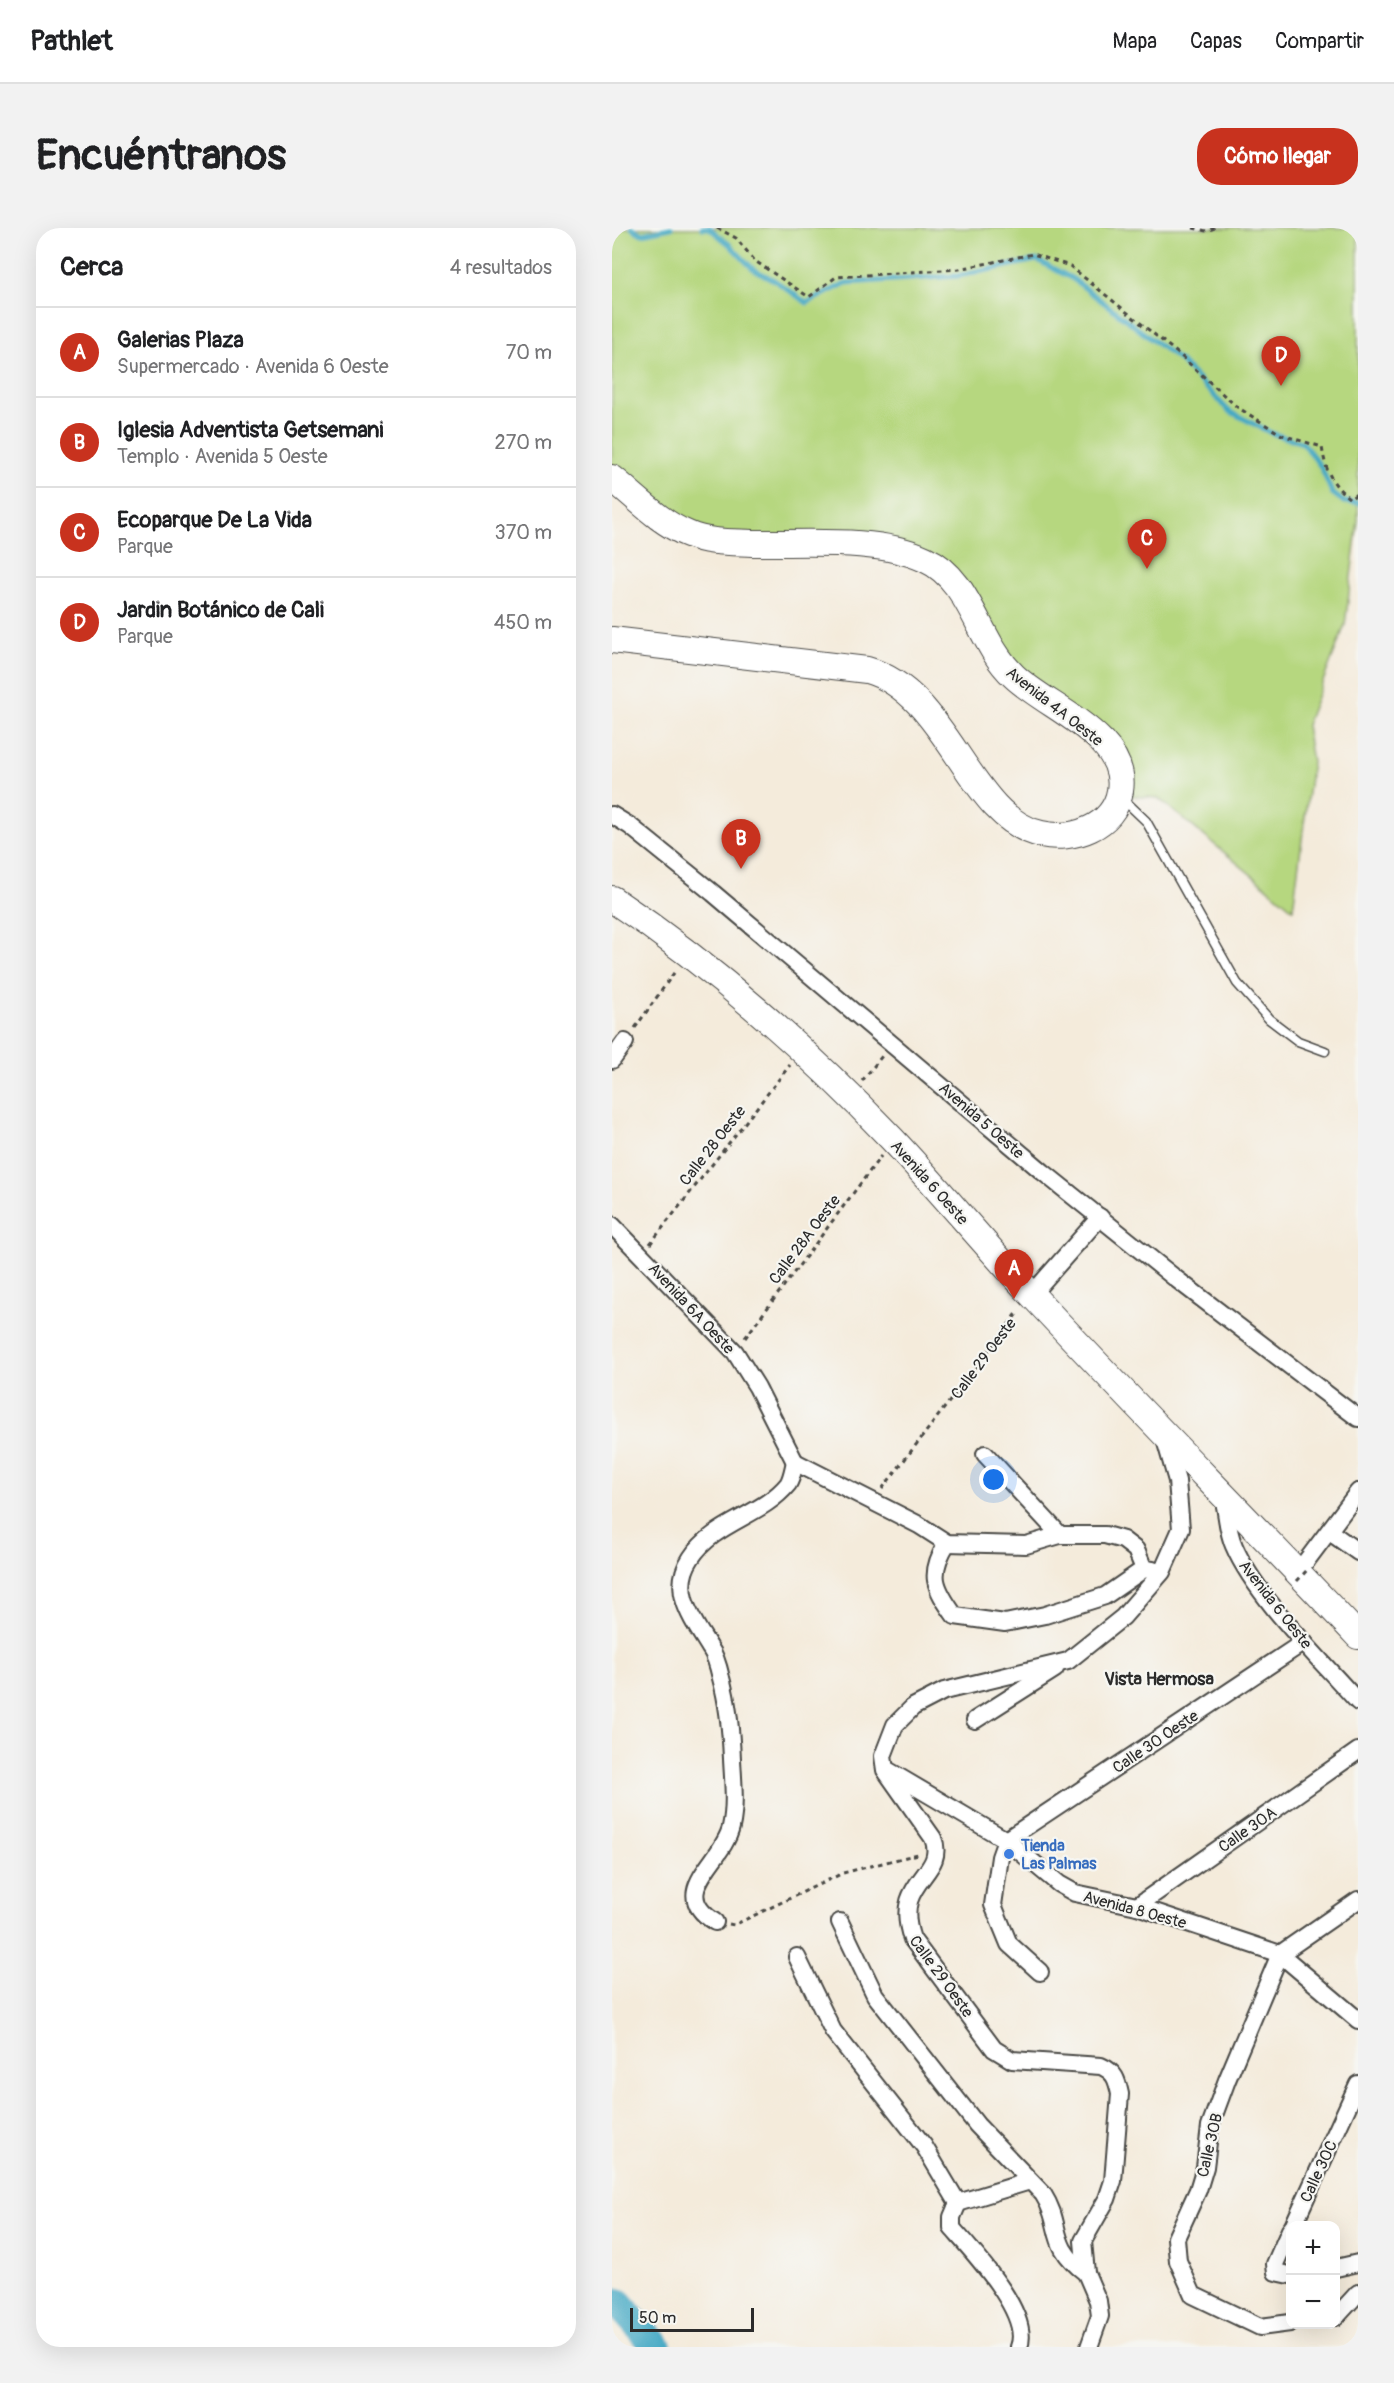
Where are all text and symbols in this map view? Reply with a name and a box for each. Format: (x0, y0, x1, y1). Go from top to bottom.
text: Pathlet (30, 24, 113, 59)
text: Mapa (1113, 28, 1157, 55)
text: Capas (1190, 28, 1242, 55)
text: Compartir (1275, 28, 1364, 55)
button: Cómo llegar (1197, 128, 1358, 185)
text: Encuéntranos (36, 130, 286, 182)
text: Cerca (60, 251, 123, 283)
text: 4 resultados (450, 255, 552, 280)
text: Galerias Plaza (117, 326, 244, 354)
pin: D (1262, 336, 1300, 386)
text: A (73, 340, 86, 365)
text: 70 m (506, 340, 552, 365)
text: Supermercado · Avenida 6 Oeste (117, 354, 389, 379)
text: Iglesia Adventista Getsemani (117, 416, 383, 444)
text: B (74, 430, 85, 455)
text: 270 m (494, 430, 552, 455)
text: Templo · Avenida 5 Oeste (117, 444, 328, 469)
text: Ecoparque De La Vida (117, 506, 312, 534)
text: C (73, 520, 86, 545)
text: 370 m (495, 520, 552, 545)
pin: C (1128, 520, 1166, 569)
text: Parque (117, 534, 173, 559)
text: Jardin Botánico de Cali (117, 596, 324, 624)
text: D (73, 610, 86, 635)
text: 450 m (494, 610, 552, 635)
text: Parque (117, 624, 173, 649)
street label: Avenida 4A Oeste (1002, 663, 1107, 751)
pin: B (722, 820, 760, 869)
street label: Avenida 5 Oeste (935, 1078, 1028, 1163)
street label: Calle 28 Oeste (675, 1101, 750, 1190)
street label: Avenida 6 Oeste (886, 1136, 973, 1229)
street label: Calle 28A Oeste (765, 1191, 845, 1288)
pin: A (994, 1250, 1034, 1299)
street label: Avenida 6A Oeste (644, 1259, 739, 1359)
street label: Calle 29 Oeste (947, 1314, 1021, 1403)
your location (979, 1465, 1008, 1494)
street label: Avenida 6 Oeste (1234, 1556, 1316, 1653)
district label: Vista Hermosa (1104, 1668, 1214, 1691)
street label: Calle 30 Oeste (1109, 1706, 1202, 1778)
street label: Calle 30A (1215, 1803, 1281, 1857)
place label: Tienda Las Palmas (1020, 1836, 1097, 1874)
marker: Tienda Las Palmas (1002, 1847, 1016, 1861)
street label: Avenida 8 Oeste (1081, 1887, 1189, 1933)
street label: Calle 29 Oeste (905, 1932, 978, 2022)
street label: Calle 30B (1193, 2111, 1227, 2179)
street label: Calle 30C (1296, 2137, 1342, 2206)
map controls (1286, 2221, 1340, 2329)
button: + (1286, 2221, 1340, 2275)
button: − (1286, 2275, 1340, 2329)
scale bar (630, 2305, 754, 2332)
text: 50 m (639, 2308, 676, 2328)

